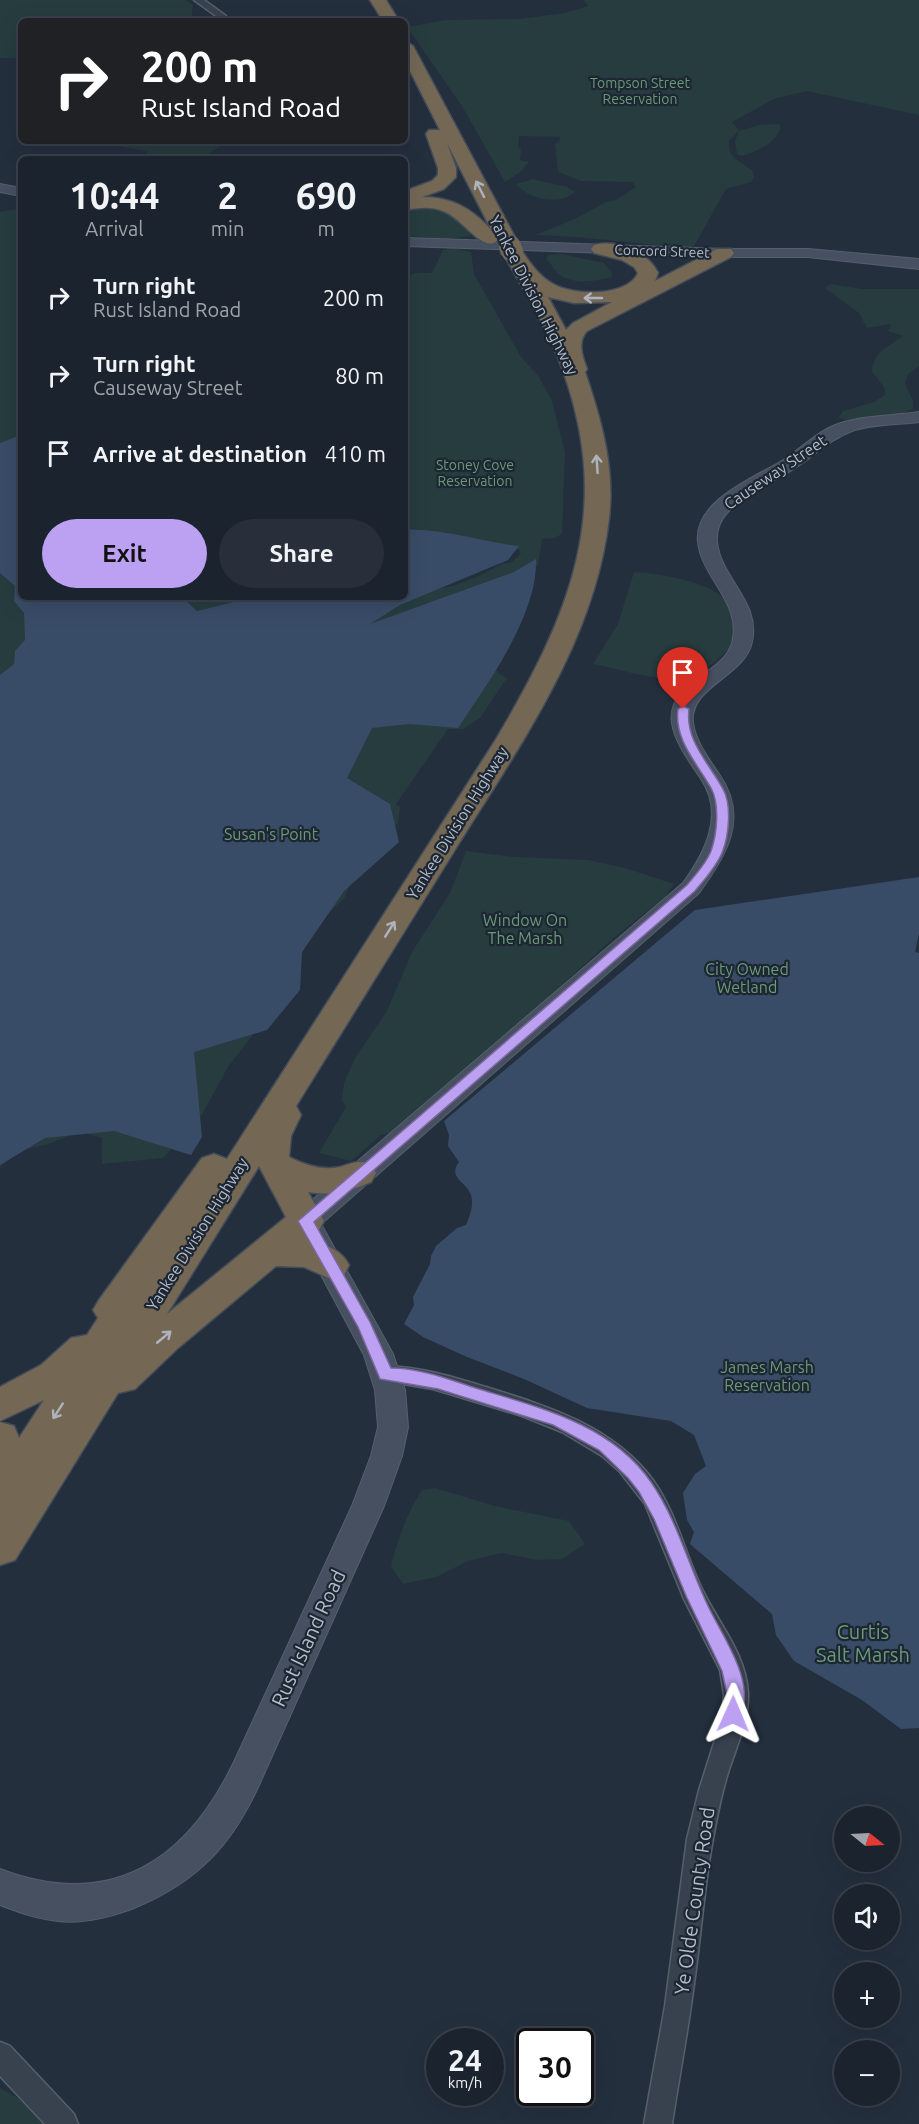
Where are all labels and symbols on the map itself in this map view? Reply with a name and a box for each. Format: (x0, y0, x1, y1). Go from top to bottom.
park label: Tompson Street Reservation (590, 75, 691, 107)
one-way arrow (474, 181, 486, 198)
street label: Yankee Division Highway (486, 212, 582, 378)
street label: Concord Street (614, 241, 710, 261)
one-way arrow (584, 292, 604, 304)
street label: Causeway Street (720, 431, 830, 513)
one-way arrow (592, 455, 603, 475)
park label: Stoney Cove Reservation (436, 457, 514, 489)
pin (657, 647, 708, 709)
street label: Yankee Division Highway (403, 743, 512, 903)
park label: Susan's Point (224, 825, 319, 843)
park label: Window On The Marsh (483, 911, 567, 947)
one-way arrow (383, 921, 396, 938)
park label: City Owned Wetland (705, 960, 789, 996)
street label: Yankee Division Highway (143, 1154, 252, 1314)
one-way arrow (156, 1331, 172, 1344)
park label: James Marsh Reservation (720, 1358, 814, 1394)
one-way arrow (52, 1402, 64, 1419)
street label: Rust Island Road (266, 1566, 350, 1710)
park label: Curtis Salt Marsh (816, 1620, 910, 1666)
position arrow (701, 1682, 765, 1746)
street label: Ye Olde County Road (669, 1806, 719, 1996)
north arrow (834, 1806, 900, 1872)
speed limit sign: 30 (516, 2028, 594, 2106)

